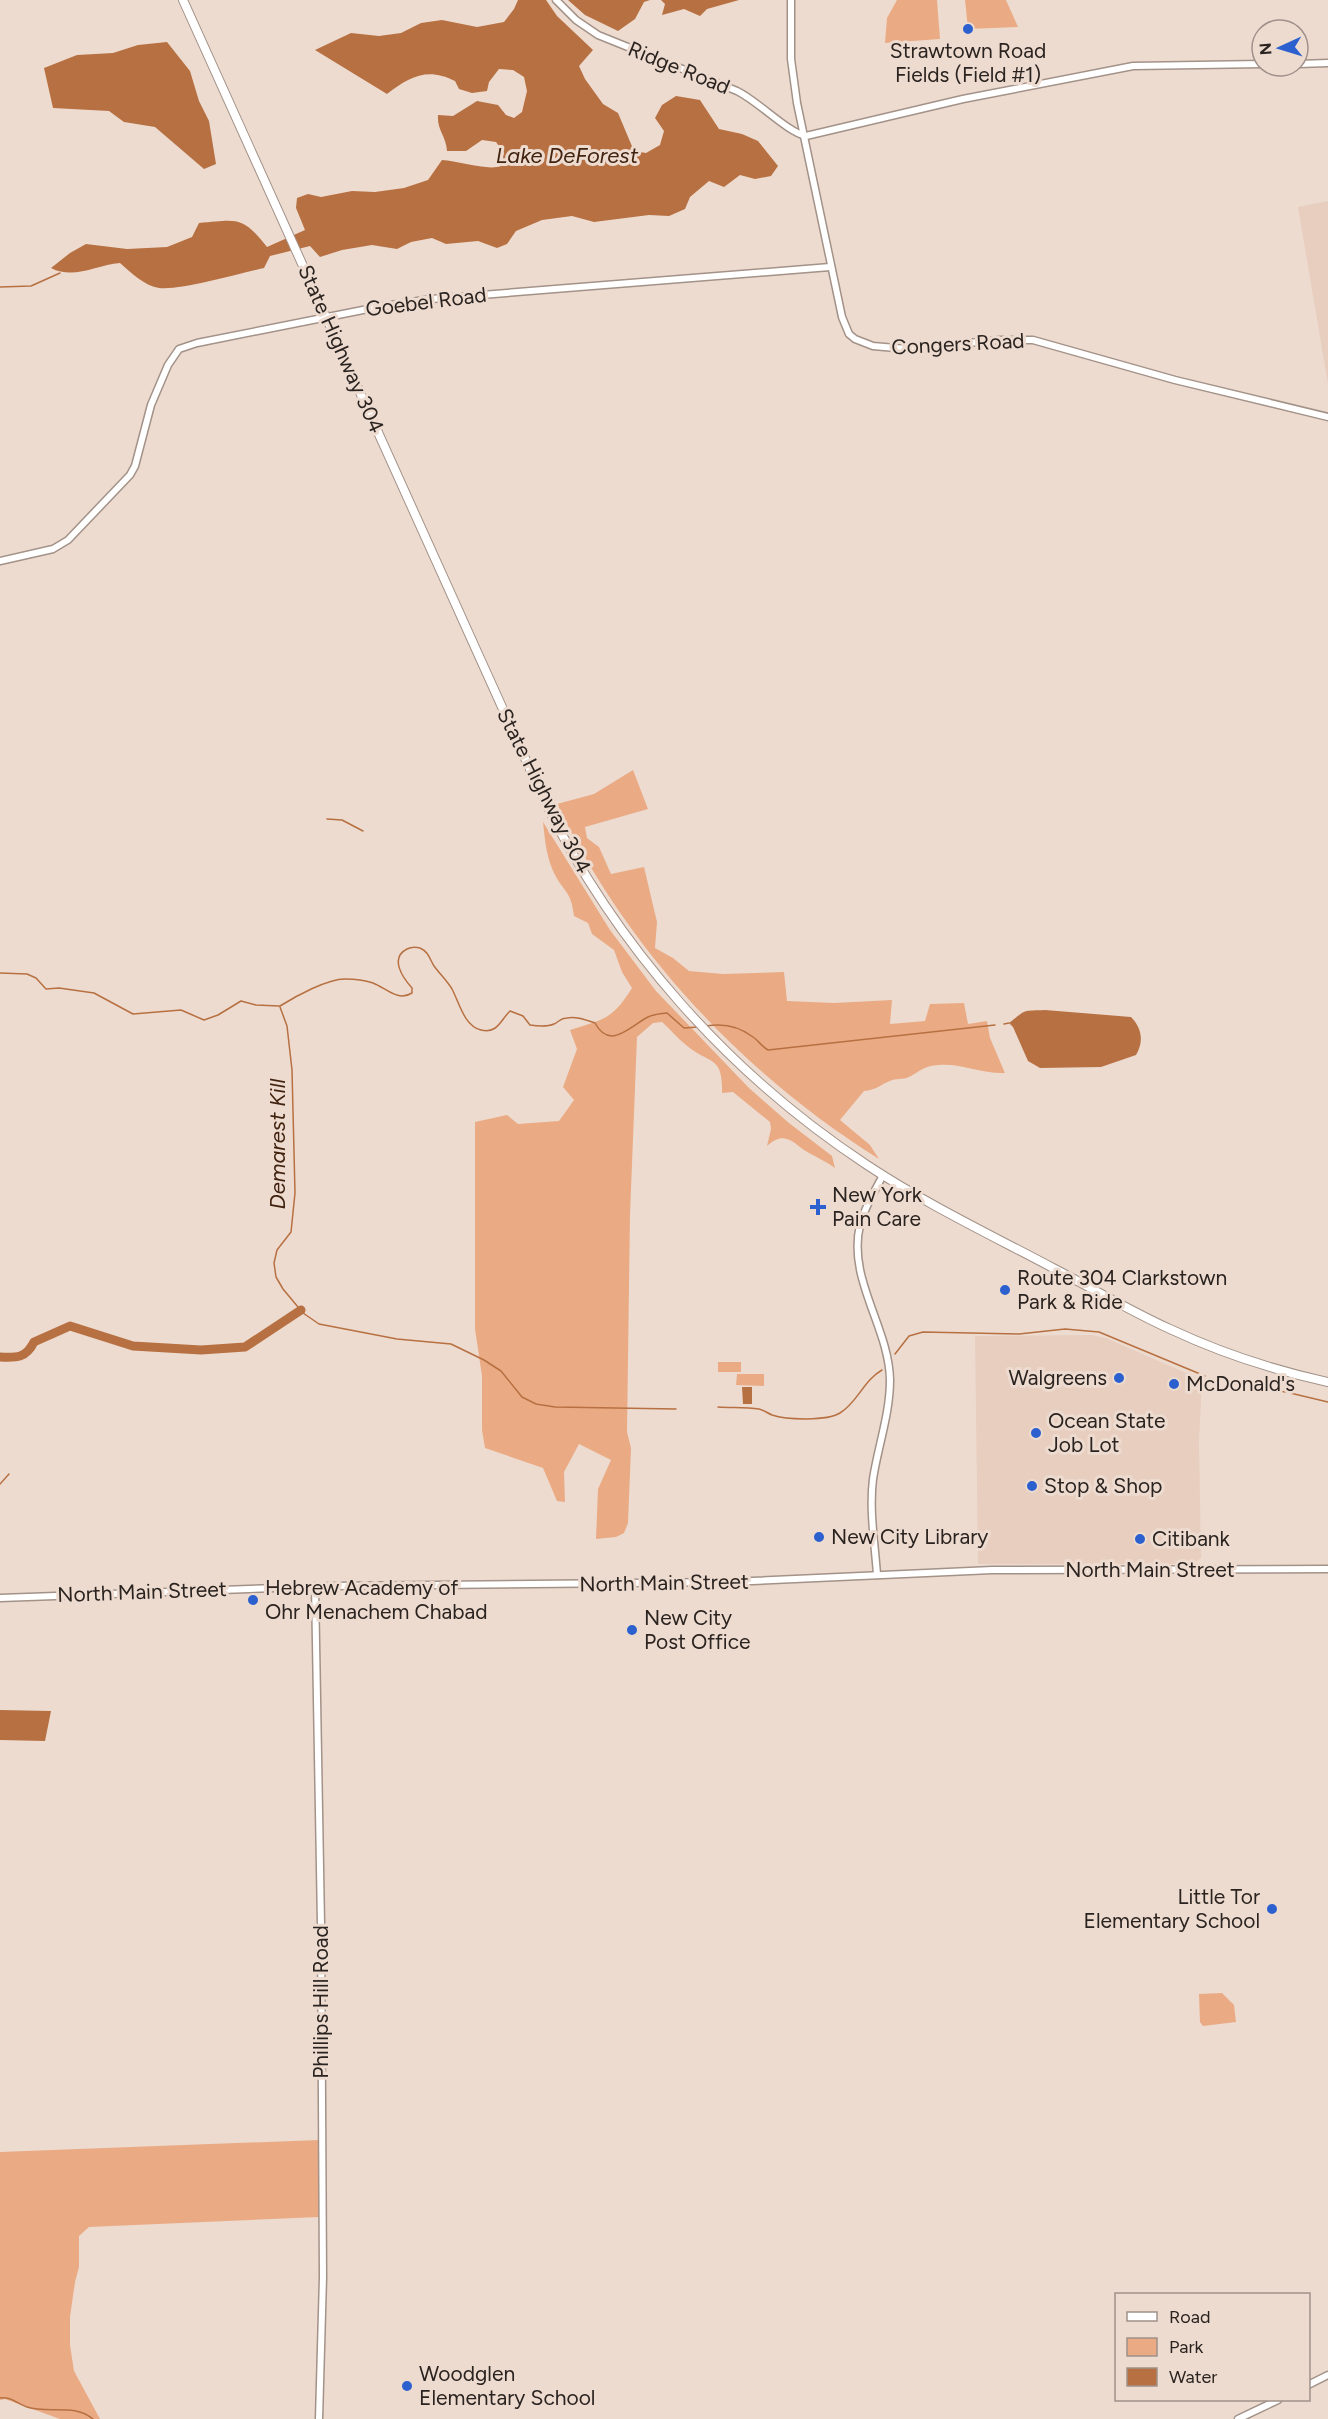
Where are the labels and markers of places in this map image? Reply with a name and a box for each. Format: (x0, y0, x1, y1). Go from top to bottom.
marker: Strawtown Road Fields (Field #1) (961, 22, 975, 36)
place label: Strawtown Road Fields (Field #1) (890, 38, 1046, 87)
place label: New York Pain Care (832, 1182, 923, 1231)
marker: New York Pain Care (809, 1198, 827, 1216)
place label: Route 304 Clarkstown Park & Ride (1017, 1265, 1227, 1314)
marker: Route 304 Clarkstown Park & Ride (998, 1283, 1012, 1297)
place label: Walgreens (1009, 1365, 1107, 1390)
marker: Walgreens (1112, 1371, 1126, 1385)
place label: McDonald's (1186, 1371, 1295, 1396)
marker: McDonald's (1167, 1377, 1181, 1391)
place label: Ocean State Job Lot (1048, 1408, 1166, 1457)
marker: Ocean State Job Lot (1029, 1426, 1043, 1440)
place label: Stop & Shop (1044, 1473, 1162, 1498)
marker: Stop & Shop (1025, 1479, 1039, 1493)
place label: New City Library (831, 1524, 988, 1549)
place label: Citibank (1152, 1526, 1231, 1551)
marker: New City Library (812, 1530, 826, 1544)
marker: Citibank (1133, 1532, 1147, 1546)
place label: Hebrew Academy of Ohr Menachem Chabad (265, 1575, 487, 1624)
marker: Hebrew Academy of Ohr Menachem Chabad (246, 1593, 260, 1607)
place label: New City Post Office (644, 1605, 751, 1654)
marker: New City Post Office (625, 1623, 639, 1637)
place label: Little Tor Elementary School (1084, 1884, 1260, 1933)
marker: Little Tor Elementary School (1265, 1902, 1279, 1916)
place label: Woodglen Elementary School (419, 2361, 595, 2410)
marker: Woodglen Elementary School (400, 2379, 414, 2393)

